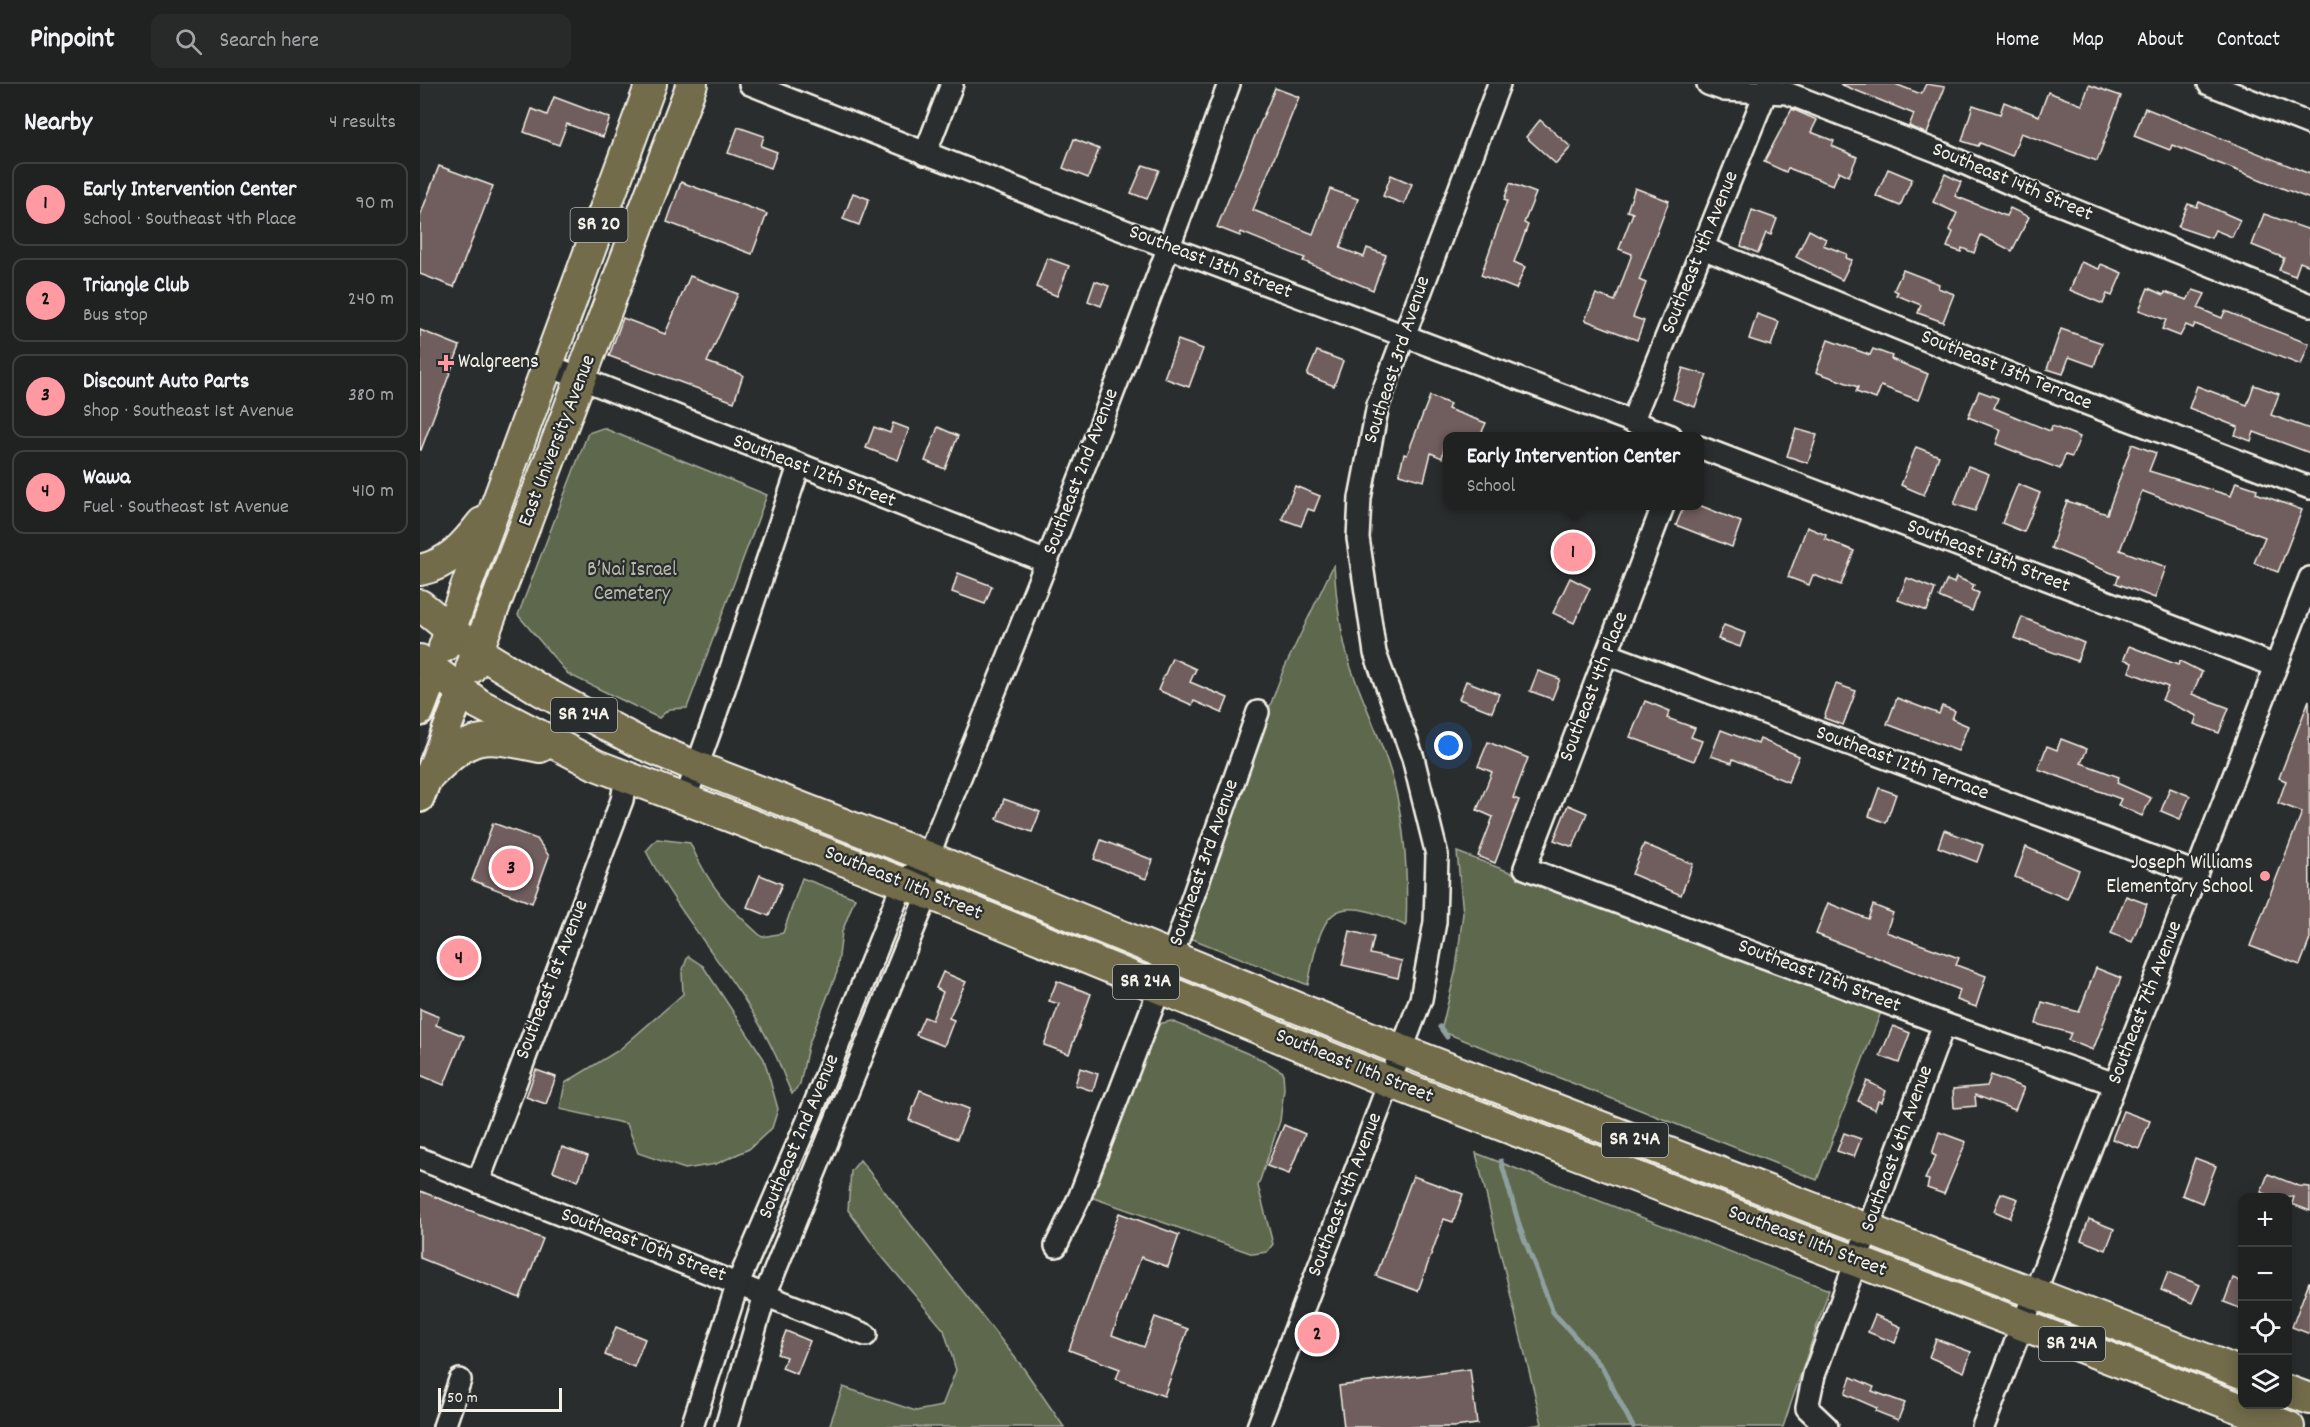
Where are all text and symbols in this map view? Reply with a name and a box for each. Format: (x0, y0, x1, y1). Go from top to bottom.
search box (151, 14, 571, 68)
text: Pinpoint (30, 21, 115, 61)
icon: search (172, 25, 205, 58)
text: Search here (220, 26, 319, 57)
text: Home (1995, 26, 2039, 56)
text: Map (2072, 26, 2104, 56)
text: About (2137, 26, 2184, 56)
text: Contact (2217, 26, 2280, 56)
text: Nearby (24, 105, 92, 142)
text: 4 results (329, 109, 396, 137)
street label: Southeast 14th Street (1927, 136, 2097, 231)
street label: Southeast 4th Avenue (1655, 167, 1747, 339)
text: Early Intervention Center (83, 175, 296, 206)
text: 1 (43, 190, 48, 218)
text: 90 m (356, 190, 394, 218)
text: School · Southeast 4th Place (83, 206, 296, 234)
road number: SR 20 (570, 208, 627, 242)
street label: Southeast 13th Street (1124, 218, 1296, 308)
text: Triangle Club (83, 271, 189, 302)
street label: Southeast 3rd Avenue (1357, 272, 1439, 448)
text: 2 (41, 286, 50, 314)
text: 240 m (348, 286, 394, 314)
text: Bus stop (83, 302, 148, 330)
street label: Southeast 13th Terrace (1916, 323, 2096, 419)
place label: Walgreens (458, 348, 539, 378)
street label: East University Avenue (511, 351, 605, 531)
marker: Walgreens (439, 356, 453, 370)
text: Discount Auto Parts (83, 367, 249, 398)
text: 3 (41, 382, 50, 410)
text: 380 m (348, 382, 394, 410)
street label: Southeast 2nd Avenue (1036, 384, 1128, 560)
text: Shop · Southeast 1st Avenue (83, 398, 294, 426)
street label: Southeast 12th Street (728, 427, 900, 517)
popup (1443, 432, 1704, 510)
text: Early Intervention Center (1467, 442, 1680, 473)
text: Wawa (83, 463, 130, 494)
text: School (1467, 473, 1515, 501)
text: 4 (41, 478, 50, 506)
text: 410 m (352, 478, 394, 506)
text: Fuel · Southeast 1st Avenue (83, 494, 289, 522)
street label: Southeast 13th Street (1902, 512, 2074, 602)
pin: 1 (1554, 530, 1592, 574)
park label: B’Nai Israel Cemetery (587, 556, 677, 610)
street label: Southeast 4th Place (1553, 608, 1637, 766)
road number: SR 24A (551, 698, 617, 732)
street label: Southeast 12th Terrace (1811, 719, 1993, 809)
your location (1434, 731, 1463, 760)
street label: Southeast 3rd Avenue (1162, 776, 1248, 950)
street label: Southeast 11th Street (820, 839, 987, 929)
pin: 3 (492, 846, 530, 890)
place label: Joseph Williams Elementary School (2106, 849, 2253, 903)
marker: Joseph Williams Elementary School (2258, 869, 2272, 883)
street label: Southeast 1st Avenue (509, 896, 597, 1064)
street label: Southeast 7th Avenue (2101, 917, 2191, 1089)
street label: Southeast 12th Street (1733, 932, 1905, 1022)
pin: 4 (440, 936, 478, 980)
road number: SR 24A (1113, 965, 1179, 999)
street label: Southeast 11th Street (1271, 1022, 1438, 1112)
street label: Southeast 2nd Avenue (752, 1050, 848, 1224)
street label: Southeast 6th Avenue (1854, 1061, 1942, 1237)
street label: Southeast 4th Avenue (1301, 1108, 1391, 1282)
road number: SR 24A (1602, 1123, 1668, 1157)
map controls (2238, 1193, 2292, 1409)
button: + (2238, 1193, 2292, 1247)
street label: Southeast 11th Street (1723, 1198, 1891, 1286)
street label: Southeast 10th Street (556, 1201, 730, 1291)
button: − (2238, 1247, 2292, 1301)
button: locate (2238, 1301, 2292, 1355)
pin: 2 (1298, 1312, 1336, 1356)
road number: SR 24A (2039, 1327, 2105, 1361)
button: layers (2238, 1355, 2292, 1409)
scale bar (438, 1385, 562, 1412)
text: 50 m (447, 1387, 478, 1410)

